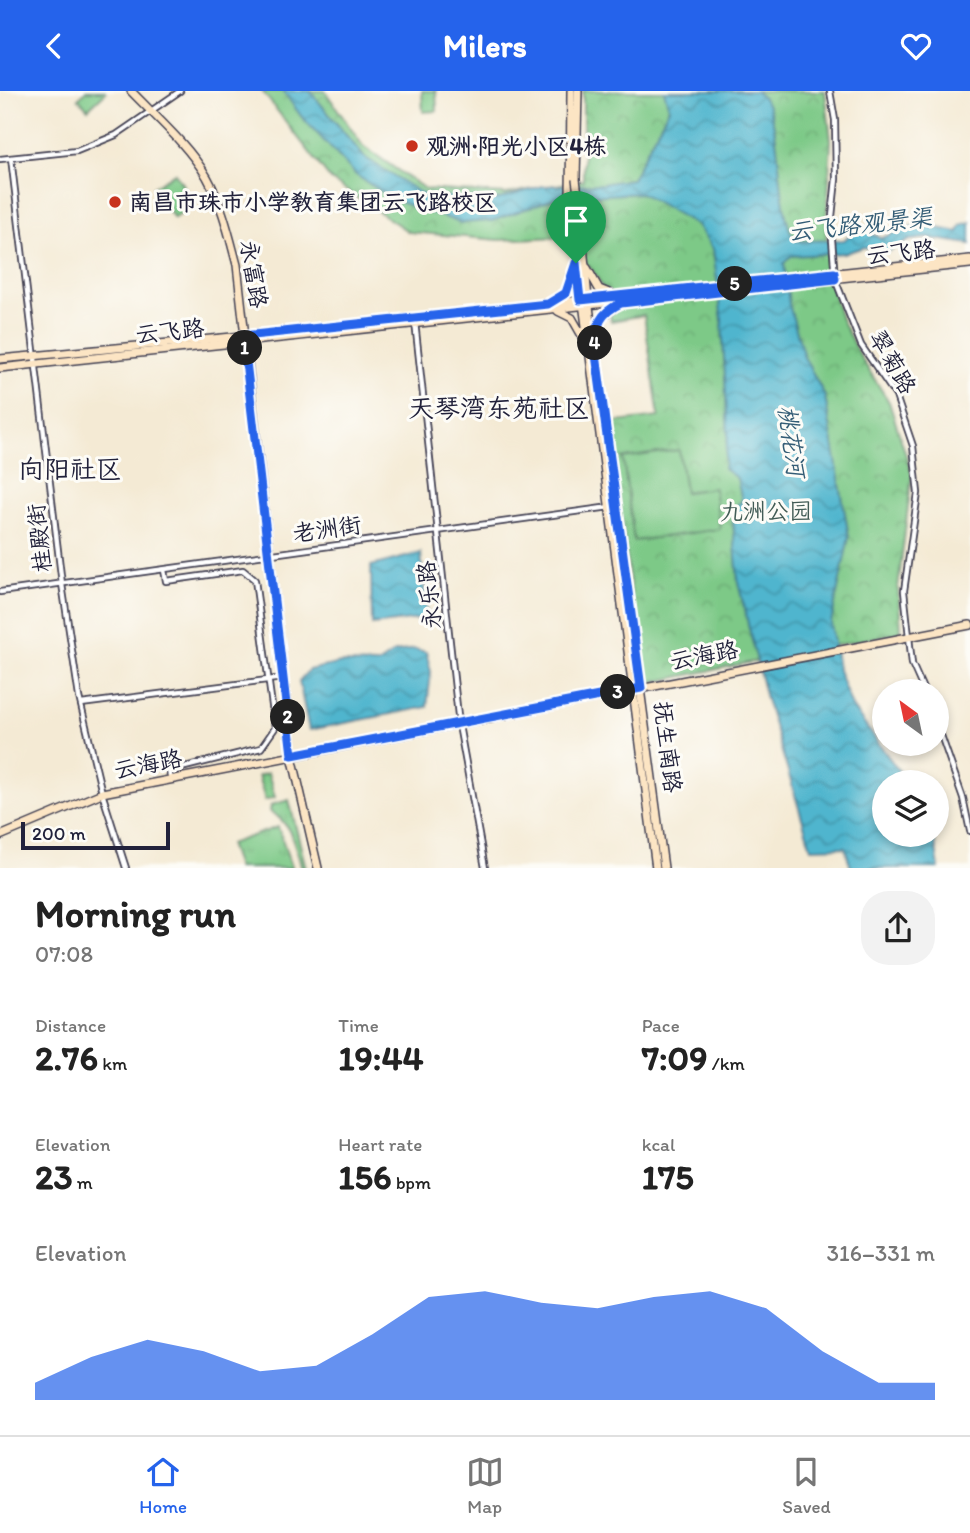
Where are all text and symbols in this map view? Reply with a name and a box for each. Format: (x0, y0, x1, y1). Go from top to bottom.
icon: back (35, 27, 73, 65)
text: Milers (443, 27, 527, 65)
icon: heart (897, 27, 935, 65)
place label: 观洲·阳光小区4栋 (426, 132, 606, 160)
marker: 观洲·阳光小区4栋 (404, 138, 420, 154)
place label: 南昌市珠市小学教育集团云飞路校区 (129, 188, 497, 216)
pin (546, 191, 606, 263)
marker: 南昌市珠市小学教育集团云飞路校区 (107, 194, 123, 210)
icon: arrive (557, 202, 595, 240)
water label: 云飞路观景渠 (787, 202, 935, 246)
street label: 云飞路 (865, 234, 937, 270)
street label: 永富路 (235, 238, 273, 310)
pin: 5 (718, 267, 752, 301)
text: 5 (730, 272, 739, 295)
street label: 云飞路 (134, 313, 206, 349)
pin: 4 (578, 325, 612, 361)
street label: 翠菊路 (864, 325, 922, 399)
pin: 1 (228, 331, 262, 365)
text: 4 (589, 331, 600, 354)
text: 1 (240, 336, 249, 359)
district label: 天琴湾东苑社区 (408, 392, 590, 424)
water label: 桃花河 (773, 403, 812, 483)
district label: 向阳社区 (18, 453, 122, 485)
park label: 九洲公园 (720, 497, 812, 525)
street label: 桂殿街 (21, 502, 57, 574)
street label: 老洲街 (291, 510, 363, 548)
street label: 永乐路 (411, 559, 447, 631)
street label: 云海路 (667, 635, 741, 675)
pin: 3 (600, 675, 636, 709)
north arrow (872, 679, 948, 756)
map controls (872, 679, 949, 847)
text: 3 (612, 680, 623, 703)
pin: 2 (270, 699, 306, 735)
street label: 抚生南路 (648, 700, 688, 794)
text: 2 (283, 705, 293, 728)
street label: 云海路 (111, 744, 185, 784)
button: layers (872, 770, 949, 847)
scale bar (21, 819, 170, 851)
text: 200 m (32, 822, 86, 845)
text: Morning run (35, 891, 236, 937)
button: share (861, 891, 935, 965)
text: 07:08 (35, 940, 93, 968)
text: Distance (35, 1014, 106, 1037)
text: Time (338, 1014, 379, 1037)
text: Pace (642, 1014, 680, 1037)
text: 2.76 (35, 1037, 98, 1079)
text: 19:44 (338, 1037, 424, 1079)
text: 7:09 (642, 1037, 707, 1079)
text: km (98, 1052, 127, 1075)
text: /km (707, 1052, 745, 1075)
text: Elevation (35, 1133, 111, 1156)
text: Heart rate (338, 1133, 422, 1156)
text: kcal (642, 1133, 675, 1156)
text: 23 (35, 1156, 73, 1198)
text: 156 (338, 1156, 391, 1198)
text: 175 (642, 1156, 694, 1198)
text: m (73, 1171, 93, 1194)
text: bpm (391, 1171, 431, 1194)
text: Elevation (35, 1239, 126, 1267)
text: 316–331 m (827, 1239, 935, 1267)
tab: Home (139, 1453, 187, 1518)
tab: Map (466, 1453, 504, 1518)
tab: Saved (782, 1453, 831, 1518)

